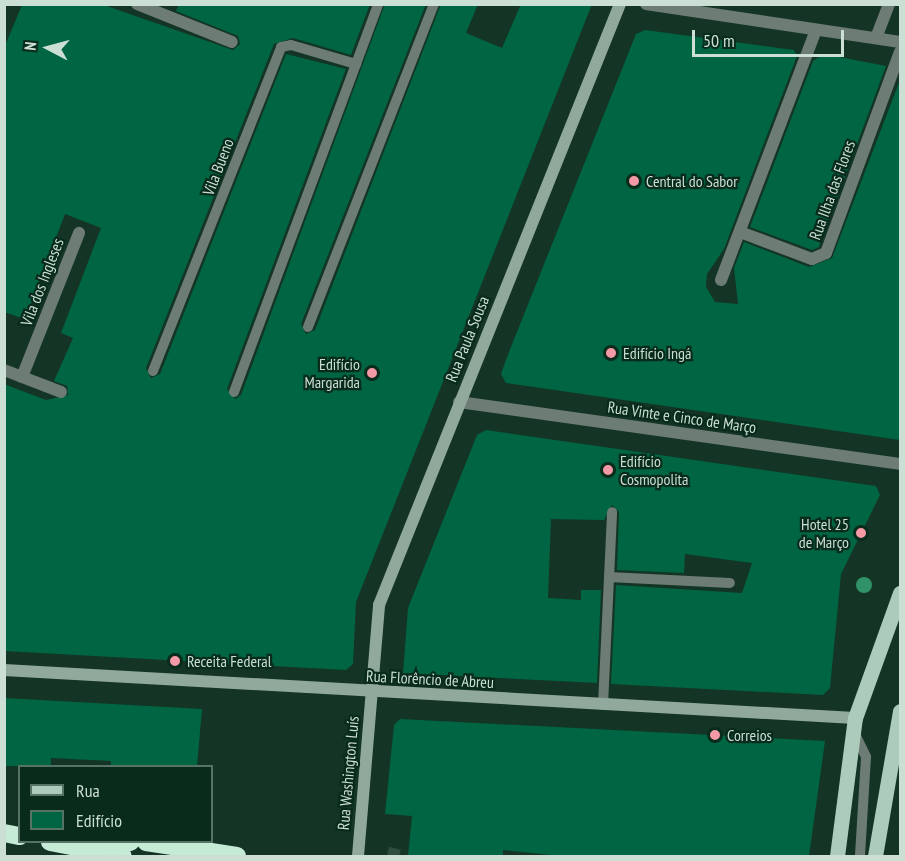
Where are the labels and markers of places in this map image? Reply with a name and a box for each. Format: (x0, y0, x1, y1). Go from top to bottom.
place label: Central do Sabor (646, 171, 738, 191)
marker: Central do Sabor (627, 174, 641, 188)
place label: Edifício Ingá (623, 343, 691, 363)
marker: Edifício Ingá (604, 346, 618, 360)
place label: Edifício Margarida (305, 354, 360, 392)
marker: Edifício Margarida (365, 366, 379, 380)
place label: Edifício Cosmopolita (620, 451, 688, 489)
marker: Edifício Cosmopolita (601, 463, 615, 477)
place label: Hotel 25 de Março (799, 514, 849, 552)
marker: Hotel 25 de Março (854, 526, 868, 540)
place label: Receita Federal (187, 651, 271, 671)
marker: Receita Federal (168, 654, 182, 668)
place label: Correios (727, 725, 772, 745)
marker: Correios (708, 728, 722, 742)

